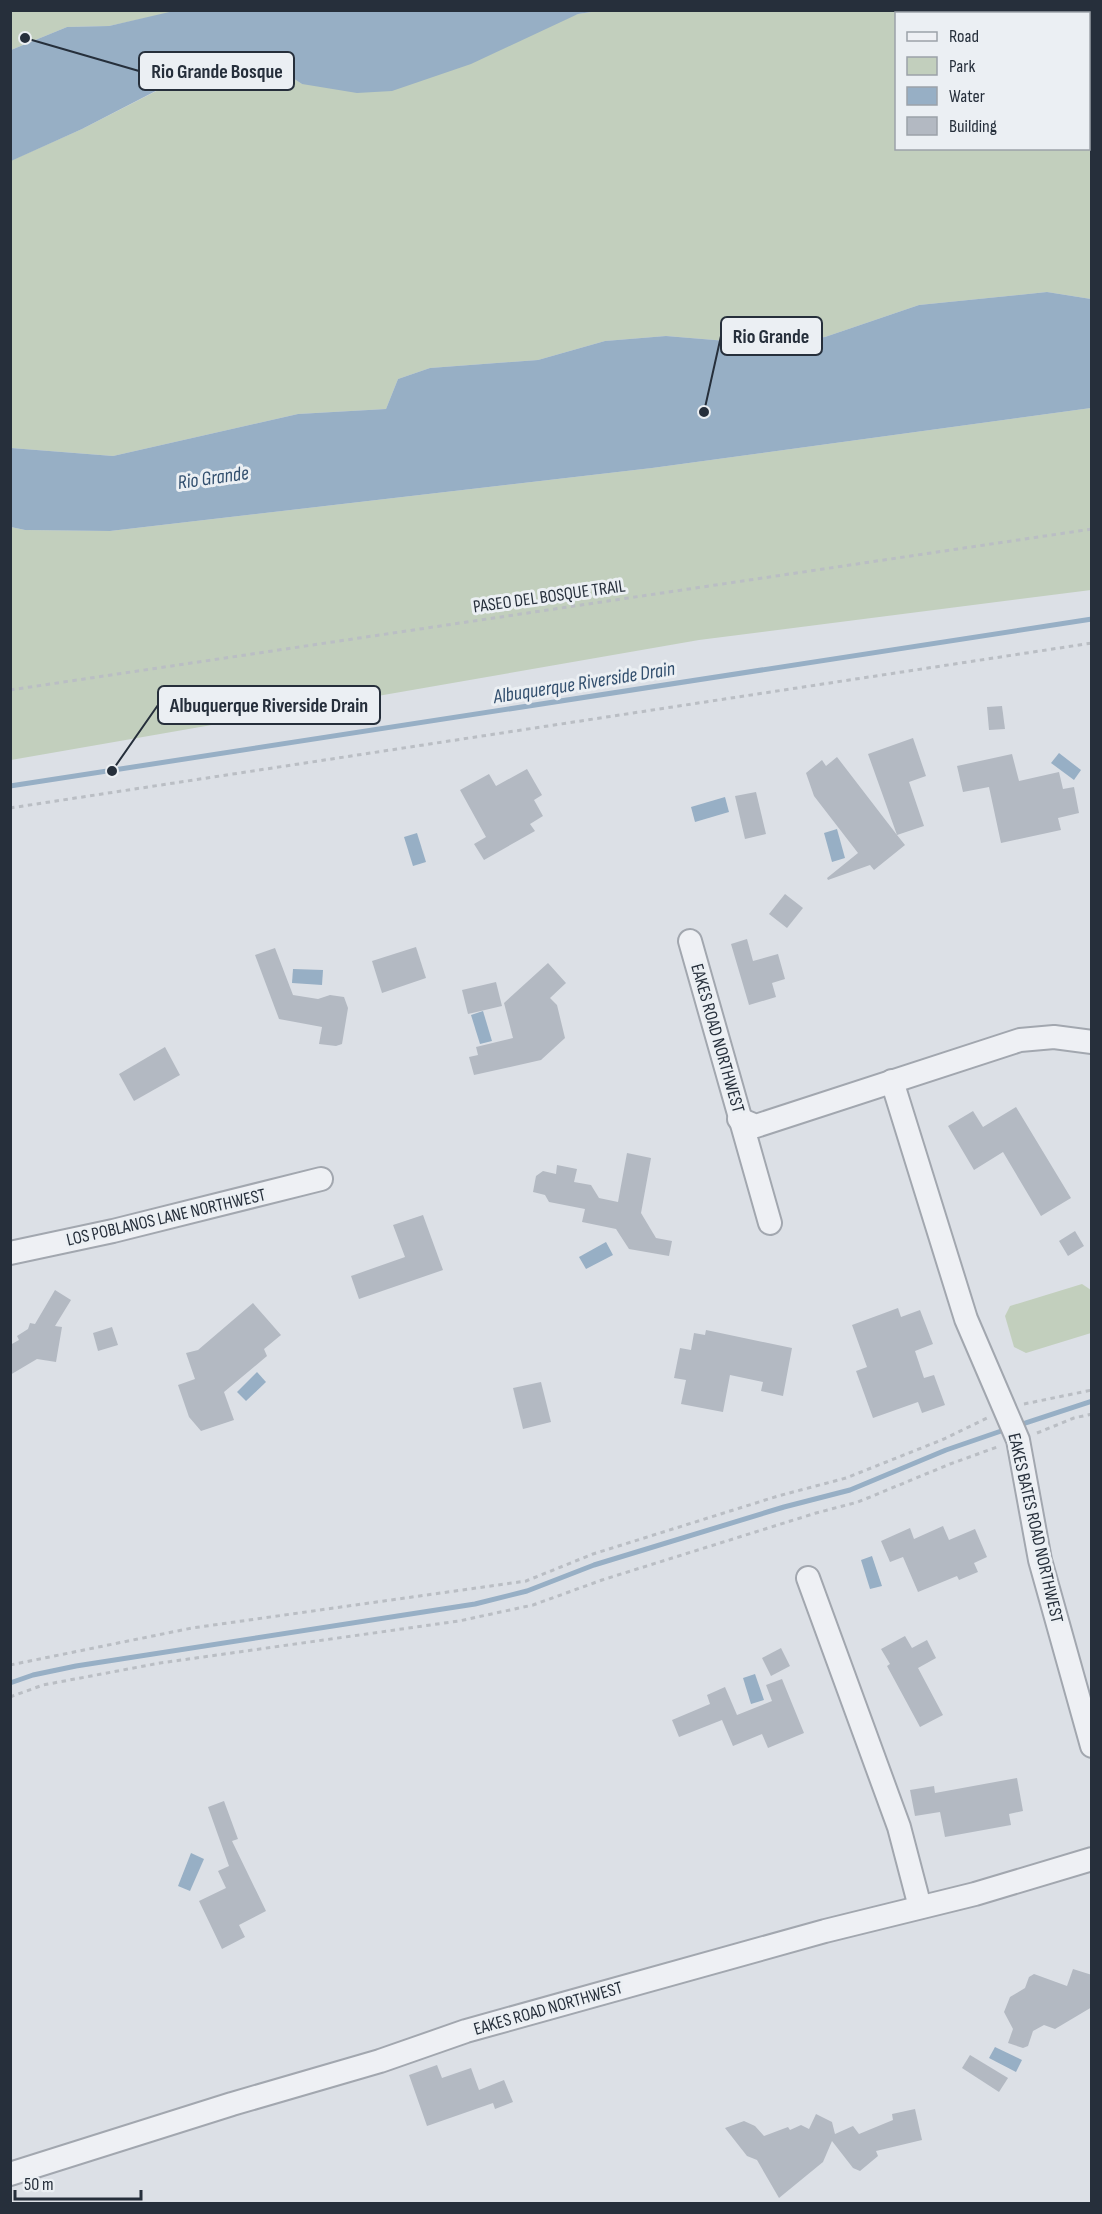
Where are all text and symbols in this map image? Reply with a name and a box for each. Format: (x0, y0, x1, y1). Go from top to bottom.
legend (895, 12, 1090, 150)
text: Road (949, 26, 979, 47)
callout: Rio Grande Bosque (139, 52, 294, 90)
text: Park (949, 56, 975, 77)
text: Rio Grande Bosque (151, 60, 283, 84)
text: Water (949, 86, 985, 107)
text: Building (949, 116, 997, 137)
callout: Rio Grande (721, 317, 822, 355)
text: Rio Grande (733, 325, 809, 349)
water label: Rio Grande (176, 461, 250, 495)
street label: PASEO DEL BOSQUE TRAIL (472, 575, 627, 618)
water label: Albuquerque Riverside Drain (491, 657, 677, 709)
callout: Albuquerque Riverside Drain (158, 686, 380, 724)
text: Albuquerque Riverside Drain (169, 694, 368, 718)
street label: EAKES ROAD NORTHWEST (686, 961, 749, 1115)
street label: LOS POBLANOS LANE NORTHWEST (64, 1184, 268, 1251)
street label: EAKES BATES ROAD NORTHWEST (1003, 1431, 1068, 1625)
street label: EAKES ROAD NORTHWEST (471, 1977, 625, 2040)
scale bar (15, 2163, 141, 2201)
text: 50 m (24, 2174, 54, 2195)

